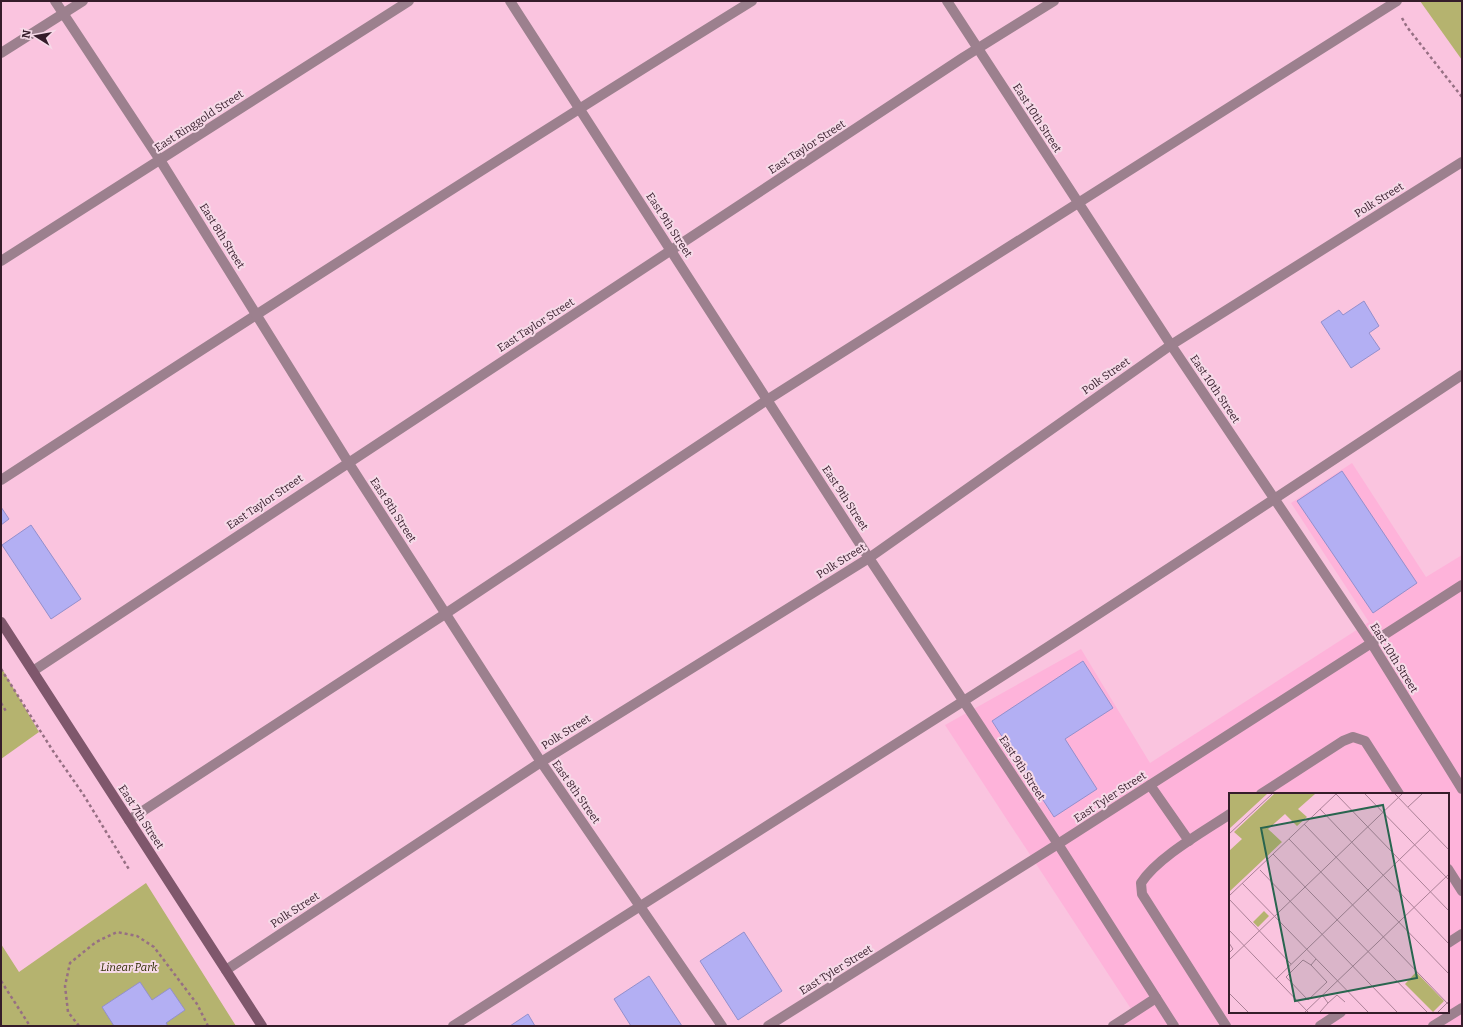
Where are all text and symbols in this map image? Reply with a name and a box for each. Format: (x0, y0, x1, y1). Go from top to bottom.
north arrow (16, 16, 56, 56)
text: N (19, 28, 34, 40)
street label: East 10th Street (1010, 81, 1064, 155)
street label: East Ringgold Street (152, 88, 246, 154)
street label: East Taylor Street (766, 117, 848, 177)
street label: Polk Street (1352, 180, 1406, 220)
street label: East 9th Street (643, 190, 695, 260)
street label: East 8th Street (197, 201, 247, 271)
street label: East Taylor Street (495, 295, 577, 355)
street label: East 10th Street (1187, 352, 1243, 426)
street label: Polk Street (1080, 355, 1132, 397)
street label: East 9th Street (819, 463, 871, 533)
street label: East Taylor Street (225, 472, 306, 532)
street label: East 8th Street (367, 475, 419, 545)
street label: Polk Street (814, 541, 868, 581)
street label: East 10th Street (1367, 621, 1421, 695)
street label: Polk Street (539, 712, 593, 752)
street label: East 9th Street (996, 733, 1048, 803)
street label: East 8th Street (549, 758, 603, 826)
street label: East Tyler Street (1071, 769, 1149, 825)
street label: East 7th Street (116, 783, 166, 851)
inset map (1229, 793, 1449, 1013)
street label: Polk Street (268, 889, 322, 931)
street label: East Tyler Street (797, 942, 875, 998)
park label: Linear Park (101, 961, 159, 974)

